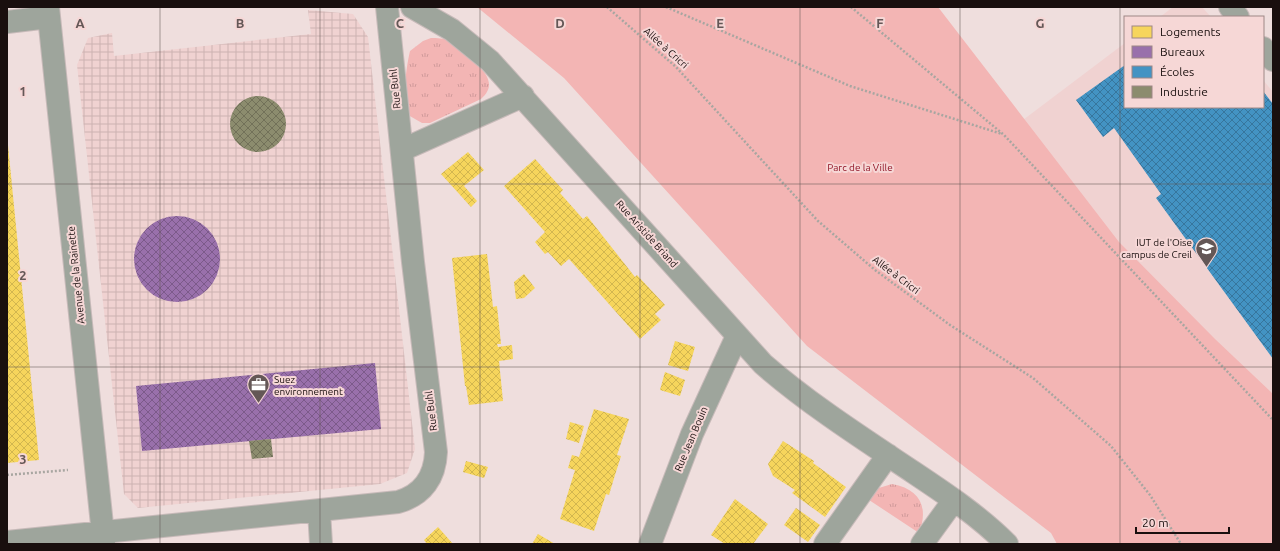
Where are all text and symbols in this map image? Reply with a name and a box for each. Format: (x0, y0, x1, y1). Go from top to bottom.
text: A (75, 16, 85, 30)
text: B (236, 16, 245, 30)
text: C (396, 16, 405, 30)
text: D (555, 16, 565, 30)
text: E (716, 16, 724, 30)
text: F (876, 16, 884, 30)
text: G (1036, 16, 1045, 30)
legend (1124, 16, 1264, 108)
street label: Allée à Cricri (642, 25, 690, 71)
text: Logements (1160, 25, 1220, 38)
text: Bureaux (1160, 45, 1205, 58)
text: Écoles (1160, 65, 1194, 78)
street label: Rue Buhl (387, 68, 403, 110)
text: 1 (19, 84, 27, 98)
text: Industrie (1160, 85, 1208, 98)
park label: Parc de la Ville (827, 162, 893, 173)
street label: Rue Aristide Briand (614, 198, 680, 270)
street label: Avenue de la Rainette (65, 226, 87, 324)
school or university icon: IUT de l'Oise campus de Creil (1194, 235, 1220, 268)
place label: IUT de l'Oise campus de Creil (1121, 237, 1192, 260)
street label: Allée à Cricri (870, 254, 922, 296)
text: 2 (19, 268, 27, 282)
office icon: Suez environnement (246, 372, 272, 405)
place label: Suez environnement (274, 374, 343, 397)
street label: Rue Buhl (423, 390, 439, 432)
street label: Rue Jean Bouin (672, 405, 710, 473)
text: 3 (19, 452, 27, 466)
scale bar (1136, 509, 1229, 535)
text: 20 m (1142, 516, 1169, 529)

